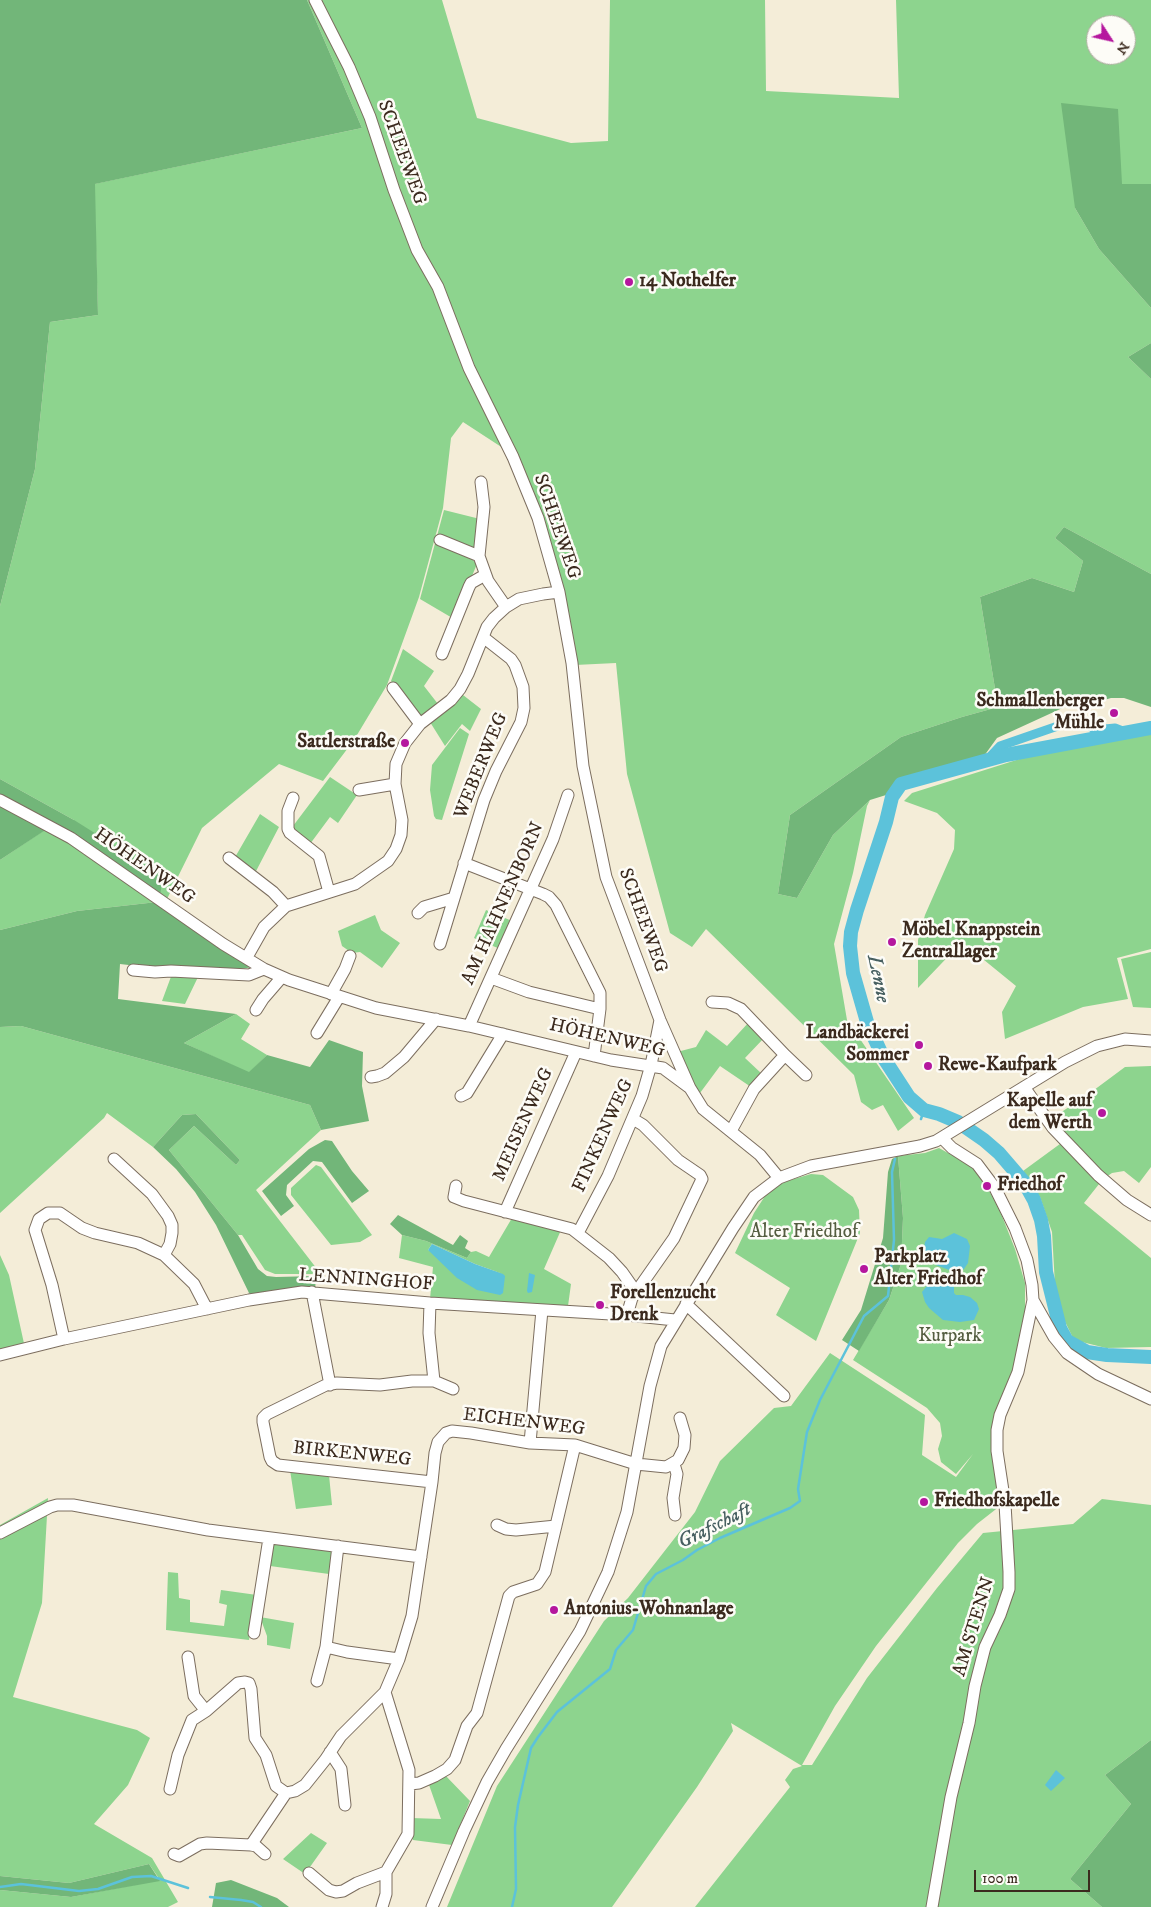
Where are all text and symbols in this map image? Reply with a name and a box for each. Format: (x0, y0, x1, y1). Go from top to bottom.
north arrow (1086, 15, 1136, 65)
text: N (1112, 38, 1133, 58)
street label: SCHEEWEG (372, 98, 430, 208)
place label: 14 Nothelfer (639, 271, 736, 293)
marker: 14 Nothelfer (623, 276, 635, 288)
street label: SCHEEWEG (527, 471, 585, 583)
place label: Schmallenberger Mühle (976, 691, 1104, 735)
marker: Schmallenberger Mühle (1108, 707, 1120, 719)
street label: WEBERWEG (450, 709, 514, 823)
place label: Sattlerstraße (297, 732, 395, 754)
marker: Sattlerstraße (399, 737, 411, 749)
street label: AM HAHNENBORN (458, 819, 550, 989)
street label: HÖHENWEG (89, 824, 199, 910)
street label: SCHEEWEG (613, 866, 671, 976)
place label: Möbel Knappstein Zentrallager (902, 920, 1040, 964)
marker: Möbel Knappstein Zentrallager (886, 936, 898, 948)
water label: Lenne (860, 953, 894, 1005)
street label: HÖHENWEG (547, 1015, 667, 1063)
place label: Landbäckerei Sommer (806, 1023, 909, 1067)
marker: Landbäckerei Sommer (913, 1039, 925, 1051)
place label: Rewe-Kaufpark (938, 1055, 1057, 1077)
marker: Rewe-Kaufpark (922, 1060, 934, 1072)
street label: MEISENWEG (489, 1065, 559, 1185)
street label: FINKENWEG (569, 1076, 639, 1196)
place label: Kapelle auf dem Werth (1007, 1091, 1092, 1135)
marker: Kapelle auf dem Werth (1096, 1107, 1108, 1119)
place label: Friedhof (997, 1175, 1062, 1197)
marker: Friedhof (981, 1180, 993, 1192)
park label: Alter Friedhof (750, 1222, 858, 1244)
place label: Parkplatz Alter Friedhof (874, 1247, 982, 1291)
marker: Parkplatz Alter Friedhof (858, 1263, 870, 1275)
street label: LENNINGHOF (298, 1265, 434, 1297)
place label: Forellenzucht Drenk (610, 1283, 716, 1327)
marker: Forellenzucht Drenk (594, 1299, 606, 1311)
park label: Kurpark (918, 1326, 982, 1348)
street label: EICHENWEG (462, 1404, 586, 1442)
street label: BIRKENWEG (292, 1437, 412, 1473)
place label: Friedhofskapelle (934, 1491, 1060, 1513)
marker: Friedhofskapelle (918, 1496, 930, 1508)
water label: Grafschaft (675, 1498, 755, 1556)
street label: AM STENN (949, 1575, 1001, 1679)
place label: Antonius-Wohnanlage (564, 1599, 734, 1621)
marker: Antonius-Wohnanlage (548, 1604, 560, 1616)
scale bar (976, 1860, 1092, 1892)
text: 100 m (982, 1869, 1018, 1888)

